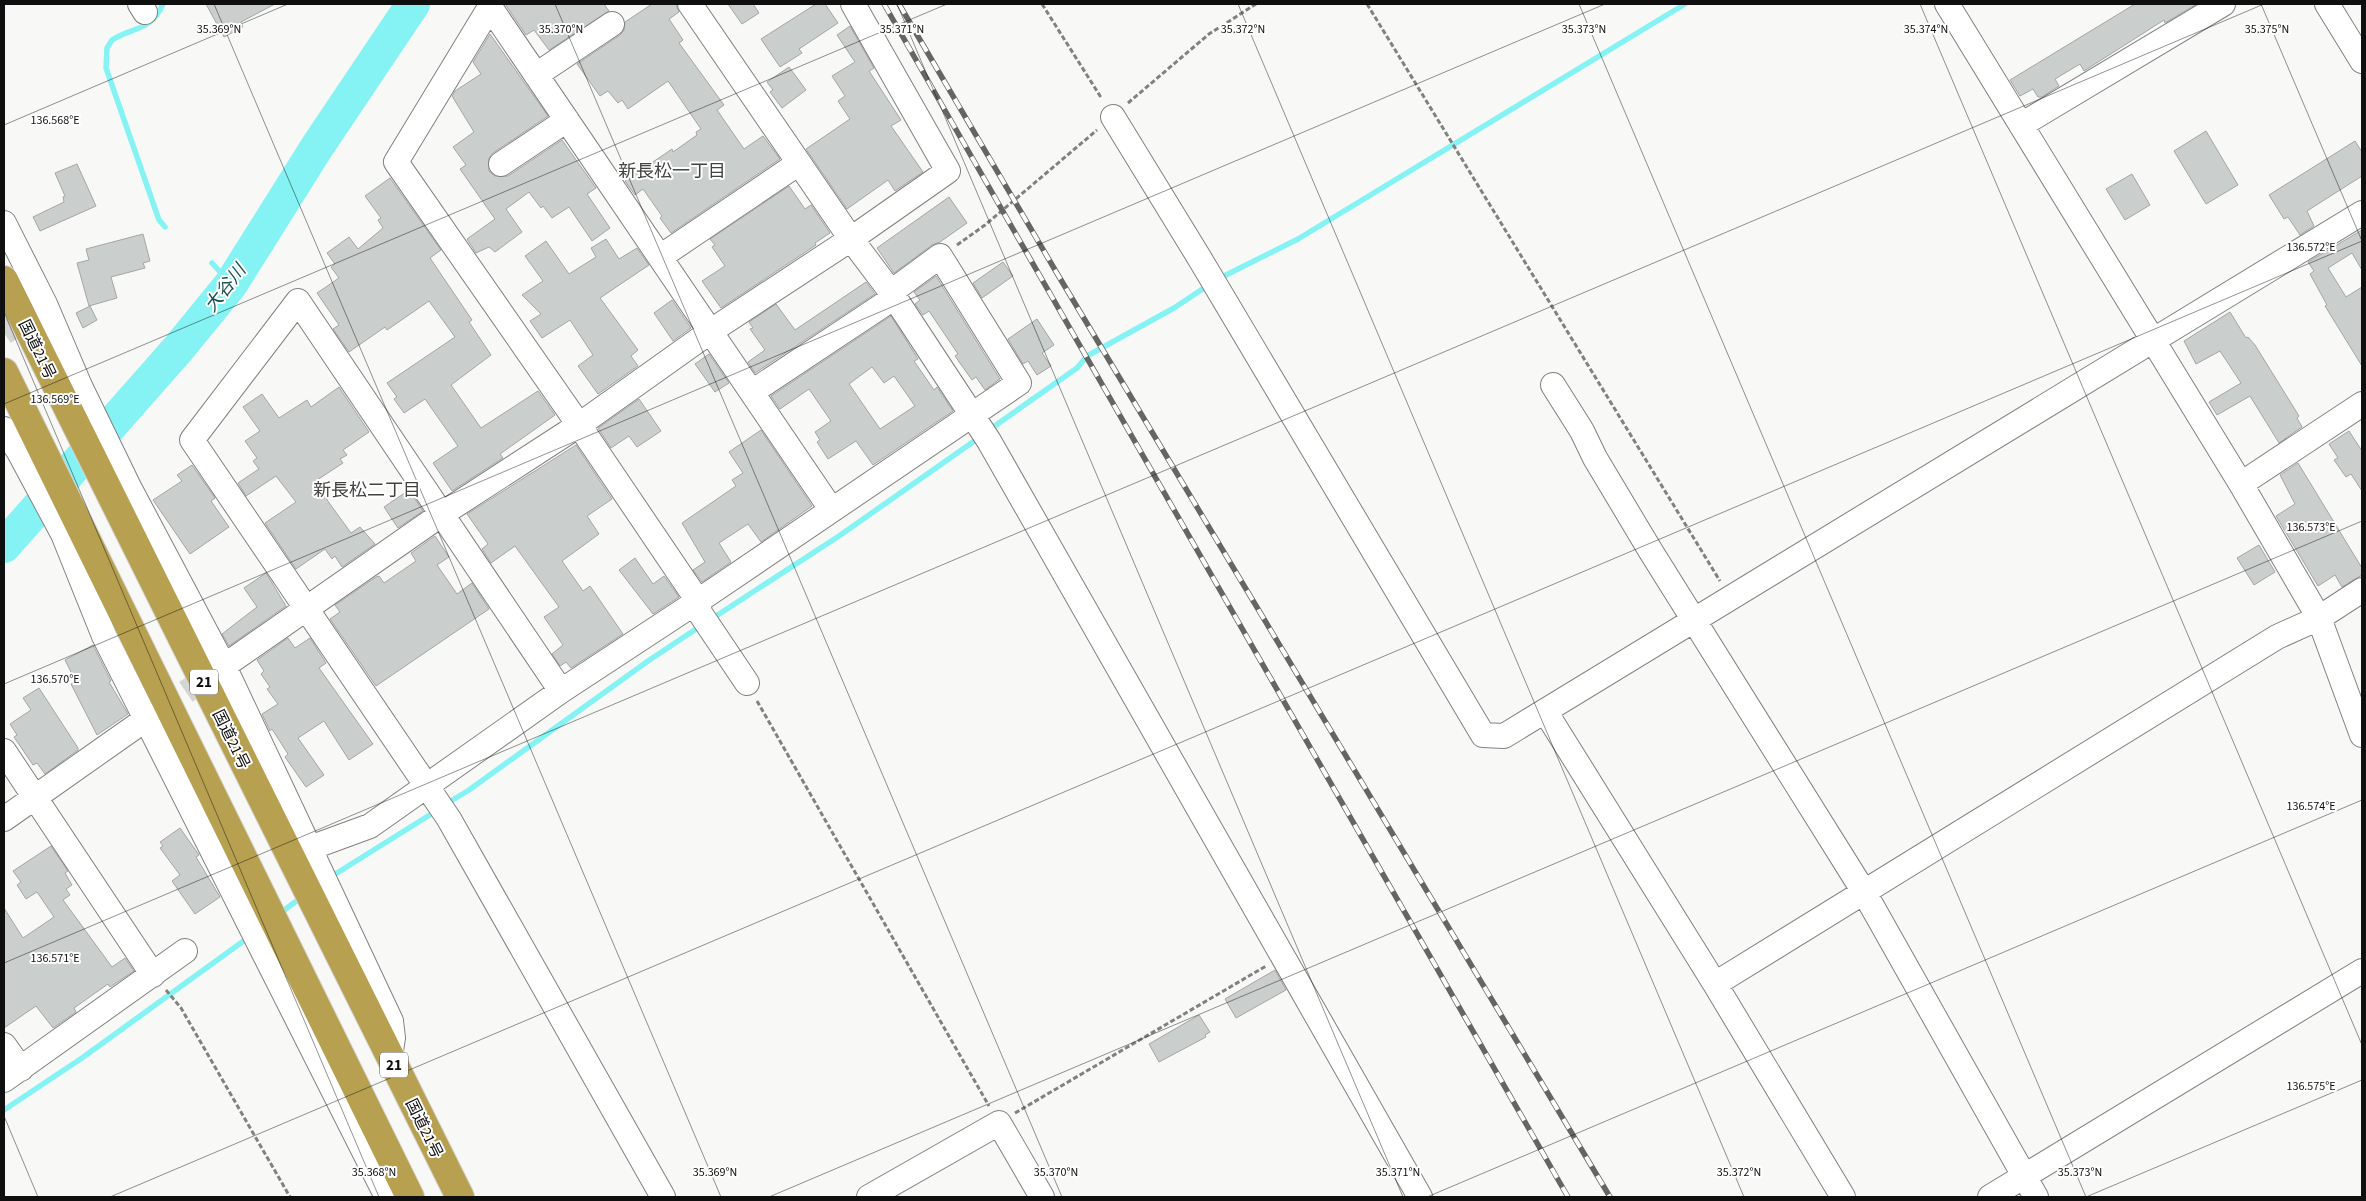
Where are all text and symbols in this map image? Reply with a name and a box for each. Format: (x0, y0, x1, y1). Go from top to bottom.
text: 35.369°N (197, 21, 241, 38)
text: 35.370°N (539, 21, 583, 38)
text: 35.371°N (880, 21, 924, 38)
text: 35.372°N (1221, 21, 1265, 38)
text: 35.373°N (1562, 21, 1606, 38)
text: 35.374°N (1904, 21, 1948, 38)
text: 35.375°N (2245, 21, 2289, 38)
text: 136.568°E (30, 112, 80, 129)
district label: 新長松一丁目 (618, 159, 726, 184)
text: 136.572°E (2286, 239, 2336, 256)
water label: 大谷川 (199, 258, 253, 317)
street label: 国道21号 (13, 316, 61, 383)
text: 136.569°E (30, 391, 80, 408)
district label: 新長松二丁目 (313, 478, 421, 503)
text: 136.573°E (2286, 519, 2336, 536)
road number: 21 (190, 670, 218, 694)
text: 136.570°E (30, 671, 80, 688)
street label: 国道21号 (207, 706, 255, 773)
text: 136.574°E (2286, 798, 2336, 815)
text: 136.571°E (30, 950, 80, 967)
road number: 21 (380, 1052, 408, 1078)
text: 136.575°E (2286, 1078, 2336, 1095)
street label: 国道21号 (400, 1095, 448, 1162)
text: 35.368°N (352, 1164, 396, 1181)
text: 35.369°N (693, 1164, 737, 1181)
text: 35.370°N (1034, 1164, 1078, 1181)
text: 35.371°N (1376, 1164, 1420, 1181)
text: 35.372°N (1717, 1164, 1761, 1181)
text: 35.373°N (2058, 1164, 2102, 1181)

